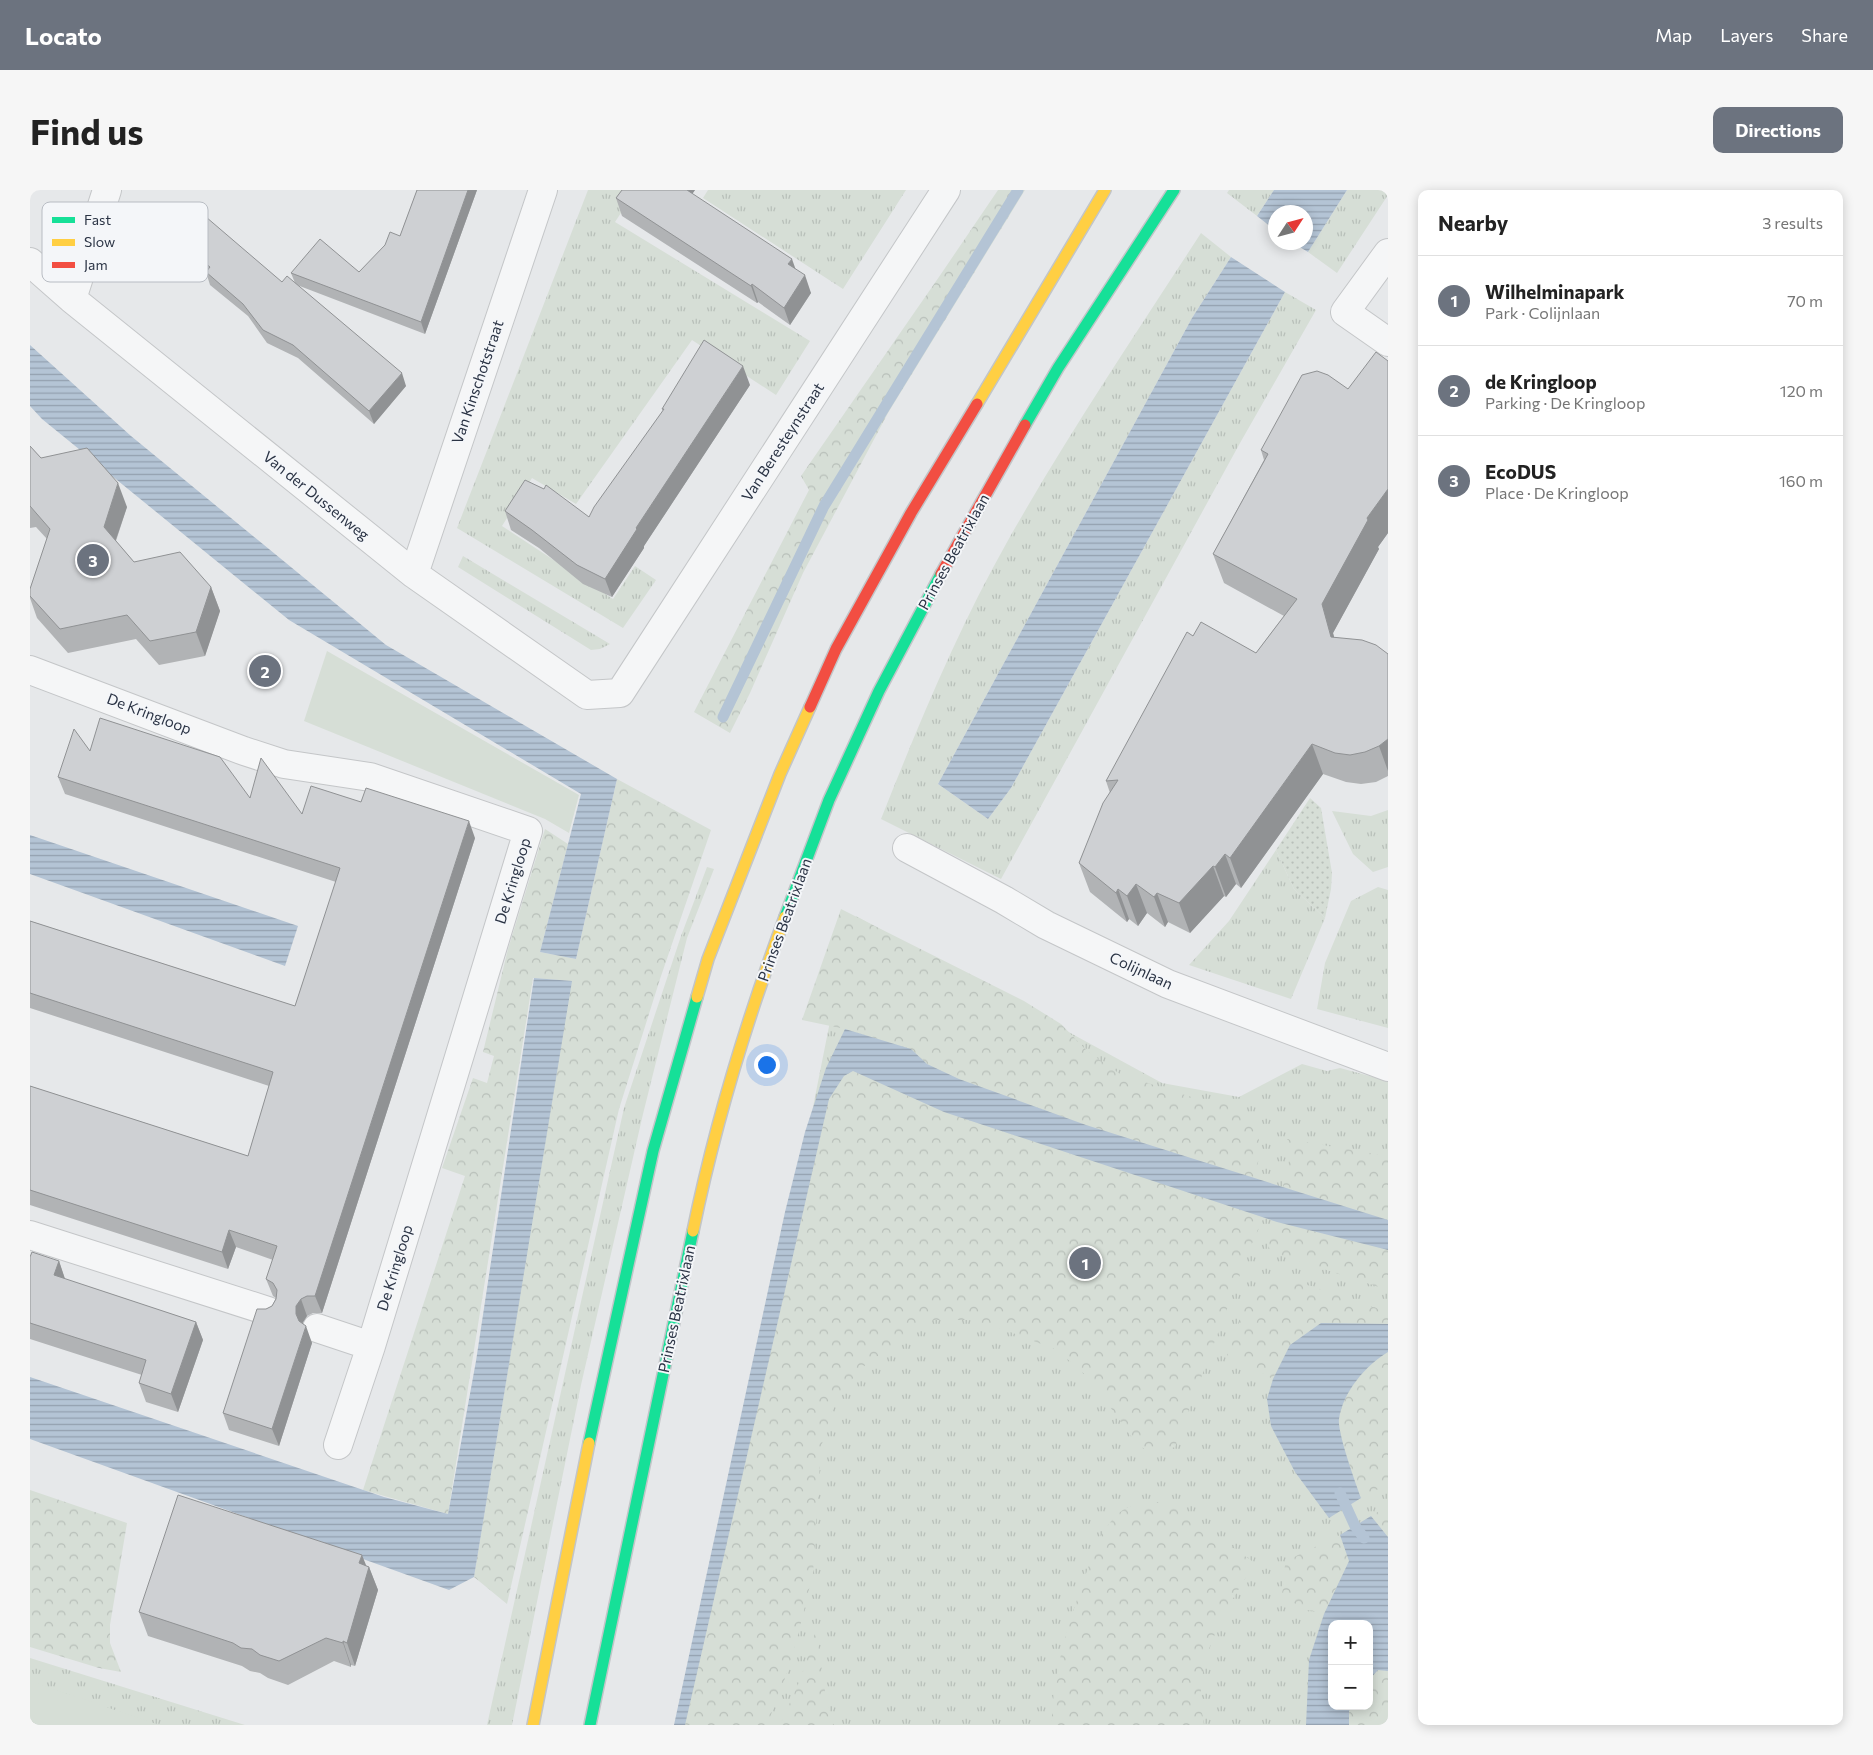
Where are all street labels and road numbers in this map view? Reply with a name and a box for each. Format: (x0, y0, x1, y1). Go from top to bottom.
street label: Van Kinschotstraat (447, 317, 507, 446)
street label: Van Beresteynstraat (737, 379, 827, 504)
street label: Van der Dussenweg (260, 447, 373, 544)
street label: Prinses Beatrixlaan (914, 490, 992, 613)
street label: De Kringloop (105, 689, 194, 737)
street label: De Kringloop (490, 835, 534, 926)
street label: Prinses Beatrixlaan (753, 856, 815, 984)
street label: Colijnlaan (1107, 948, 1176, 992)
street label: De Kringloop (372, 1222, 416, 1313)
street label: Prinses Beatrixlaan (654, 1243, 698, 1374)

